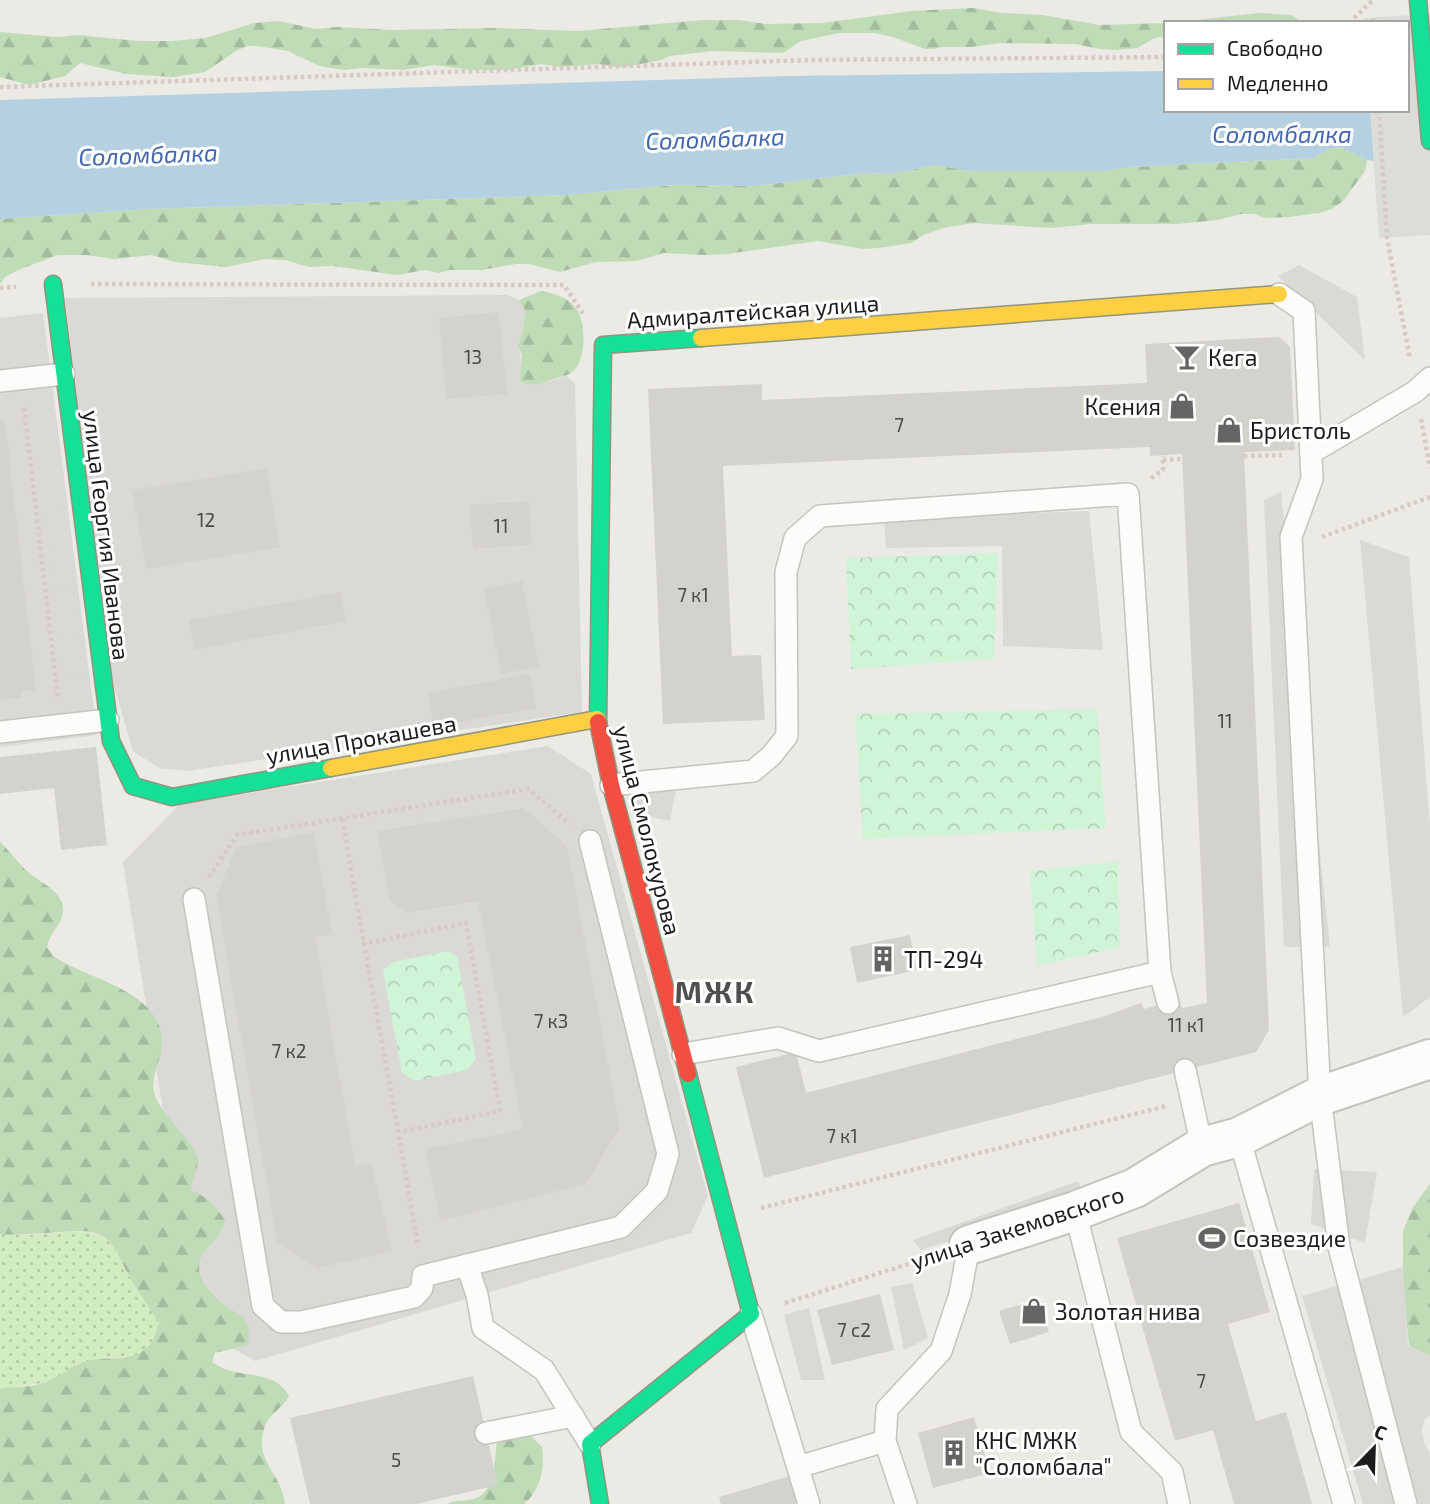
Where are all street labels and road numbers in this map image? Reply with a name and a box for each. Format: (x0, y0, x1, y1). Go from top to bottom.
street label: Адмиралтейская улица (626, 288, 880, 335)
street label: улица Георгия Иванова (77, 408, 136, 662)
street label: улица Прокашева (264, 708, 459, 771)
street label: улица Смолокурова (607, 722, 688, 938)
street label: улица Закемовского (907, 1179, 1127, 1276)

